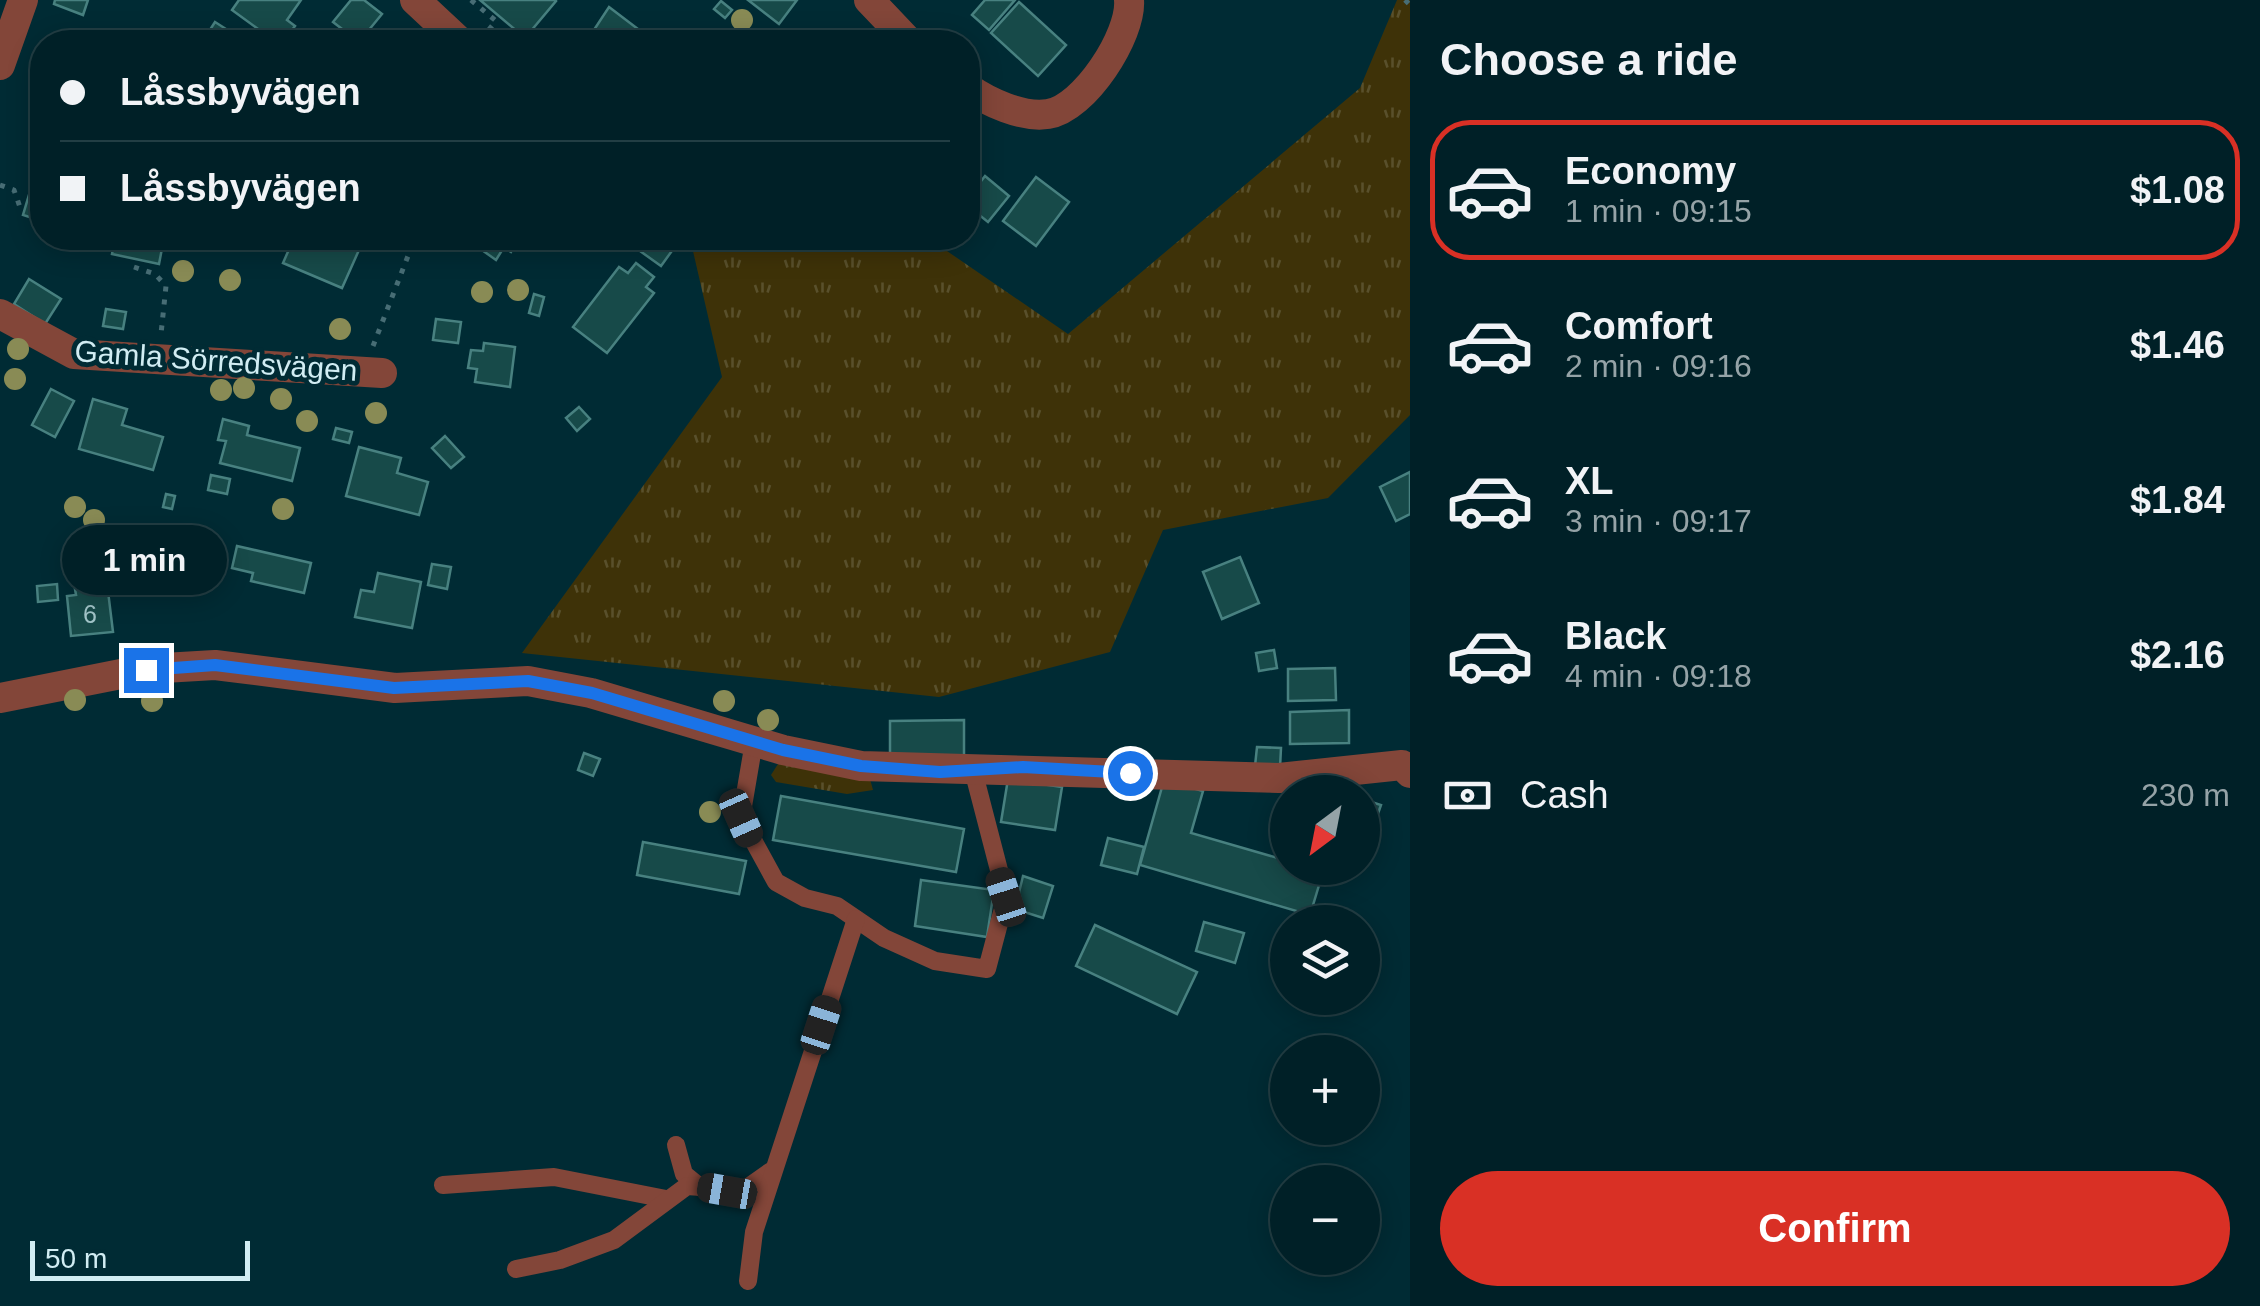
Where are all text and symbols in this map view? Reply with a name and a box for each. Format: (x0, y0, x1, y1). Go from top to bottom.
text: Choose a ride (1440, 34, 1738, 85)
text: Låssbyvägen (120, 71, 361, 113)
icon: car (1445, 145, 1535, 235)
text: Economy (1565, 150, 1736, 192)
text: Låssbyvägen (120, 167, 361, 209)
text: $1.08 (2130, 169, 2225, 211)
text: 1 min · 09:15 (1565, 193, 1752, 229)
icon: car (1445, 300, 1535, 390)
text: Comfort (1565, 305, 1713, 347)
text: $1.46 (2130, 324, 2225, 366)
street label: Gamla Sörredsvägen (73, 334, 359, 387)
text: 2 min · 09:16 (1565, 348, 1752, 384)
icon: car (1445, 455, 1535, 545)
text: XL (1565, 460, 1614, 502)
text: $1.84 (2130, 479, 2225, 521)
text: 3 min · 09:17 (1565, 503, 1752, 539)
callout: 1 min (64, 525, 228, 595)
text: 1 min (103, 542, 186, 578)
house number: 6 (83, 600, 97, 628)
icon: car (1445, 610, 1535, 700)
text: Black (1565, 615, 1666, 657)
text: $2.16 (2130, 634, 2225, 676)
route end (124, 648, 169, 693)
text: 4 min · 09:18 (1565, 658, 1752, 694)
route start (1108, 751, 1153, 796)
icon: cash (1440, 768, 1495, 823)
text: Cash (1520, 774, 1609, 816)
north arrow (1270, 775, 1380, 885)
map controls (1270, 775, 1380, 1275)
text: 230 m (2141, 777, 2230, 813)
car (715, 784, 767, 852)
car (982, 864, 1030, 930)
button: layers (1270, 905, 1380, 1015)
car (797, 992, 845, 1058)
button: + (1270, 1035, 1380, 1145)
button: − (1270, 1165, 1380, 1275)
car (695, 1171, 759, 1211)
button: Confirm (1440, 1171, 2230, 1286)
scale bar (30, 1236, 250, 1280)
text: 50 m (45, 1243, 107, 1274)

